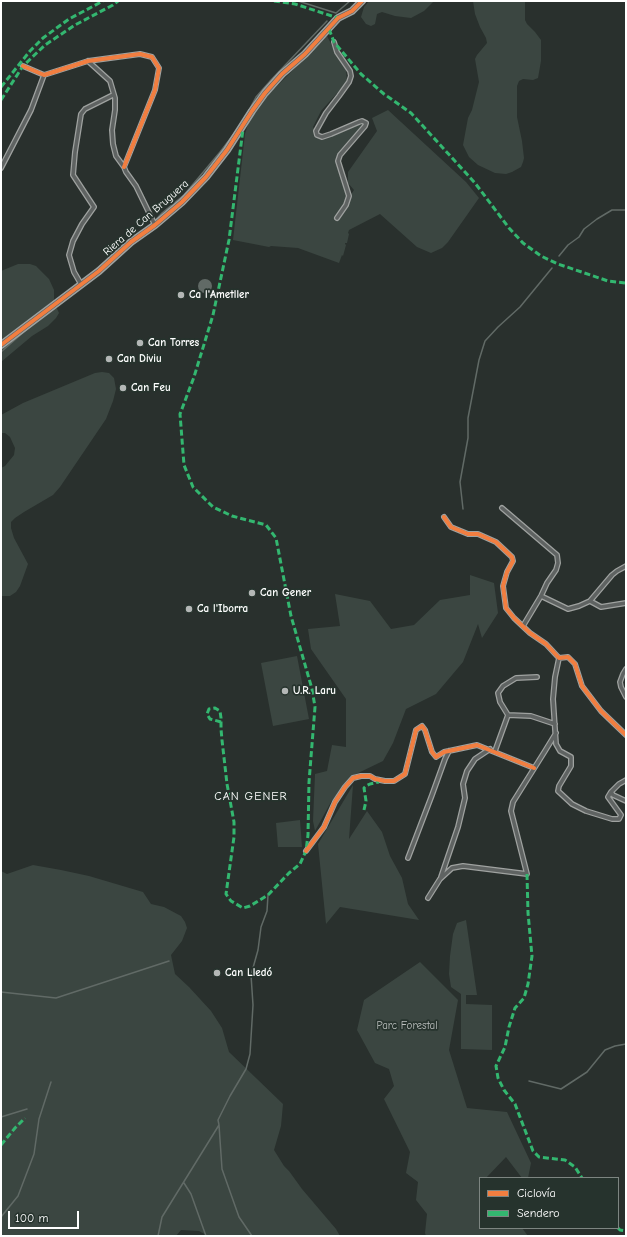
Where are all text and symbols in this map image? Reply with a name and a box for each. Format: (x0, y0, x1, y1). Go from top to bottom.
street label: Riera de Can Bruguera (101, 177, 191, 259)
place label: Ca l'Ametller (189, 288, 249, 302)
marker: Ca l'Ametller (176, 290, 186, 300)
place label: Can Torres (148, 336, 199, 350)
marker: Can Torres (135, 338, 145, 348)
place label: Can Diviu (117, 352, 162, 366)
marker: Can Diviu (104, 354, 114, 364)
place label: Can Feu (131, 381, 171, 395)
marker: Can Feu (118, 383, 128, 393)
place label: Can Gener (260, 586, 311, 600)
marker: Can Gener (247, 588, 257, 598)
place label: Ca l'Iborra (197, 602, 248, 616)
marker: Ca l'Iborra (184, 604, 194, 614)
place label: U.R. Laru (293, 684, 336, 698)
marker: U.R. Laru (280, 686, 290, 696)
district label: CAN GENER (214, 790, 288, 804)
place label: Can Lledó (225, 966, 272, 980)
marker: Can Lledó (212, 968, 222, 978)
park label: Parc Forestal (376, 1019, 438, 1033)
legend (479, 1177, 619, 1229)
text: Ciclovía (517, 1186, 556, 1200)
scale bar (10, 1203, 81, 1229)
text: Sendero (517, 1206, 560, 1220)
text: 100 m (15, 1211, 48, 1225)

